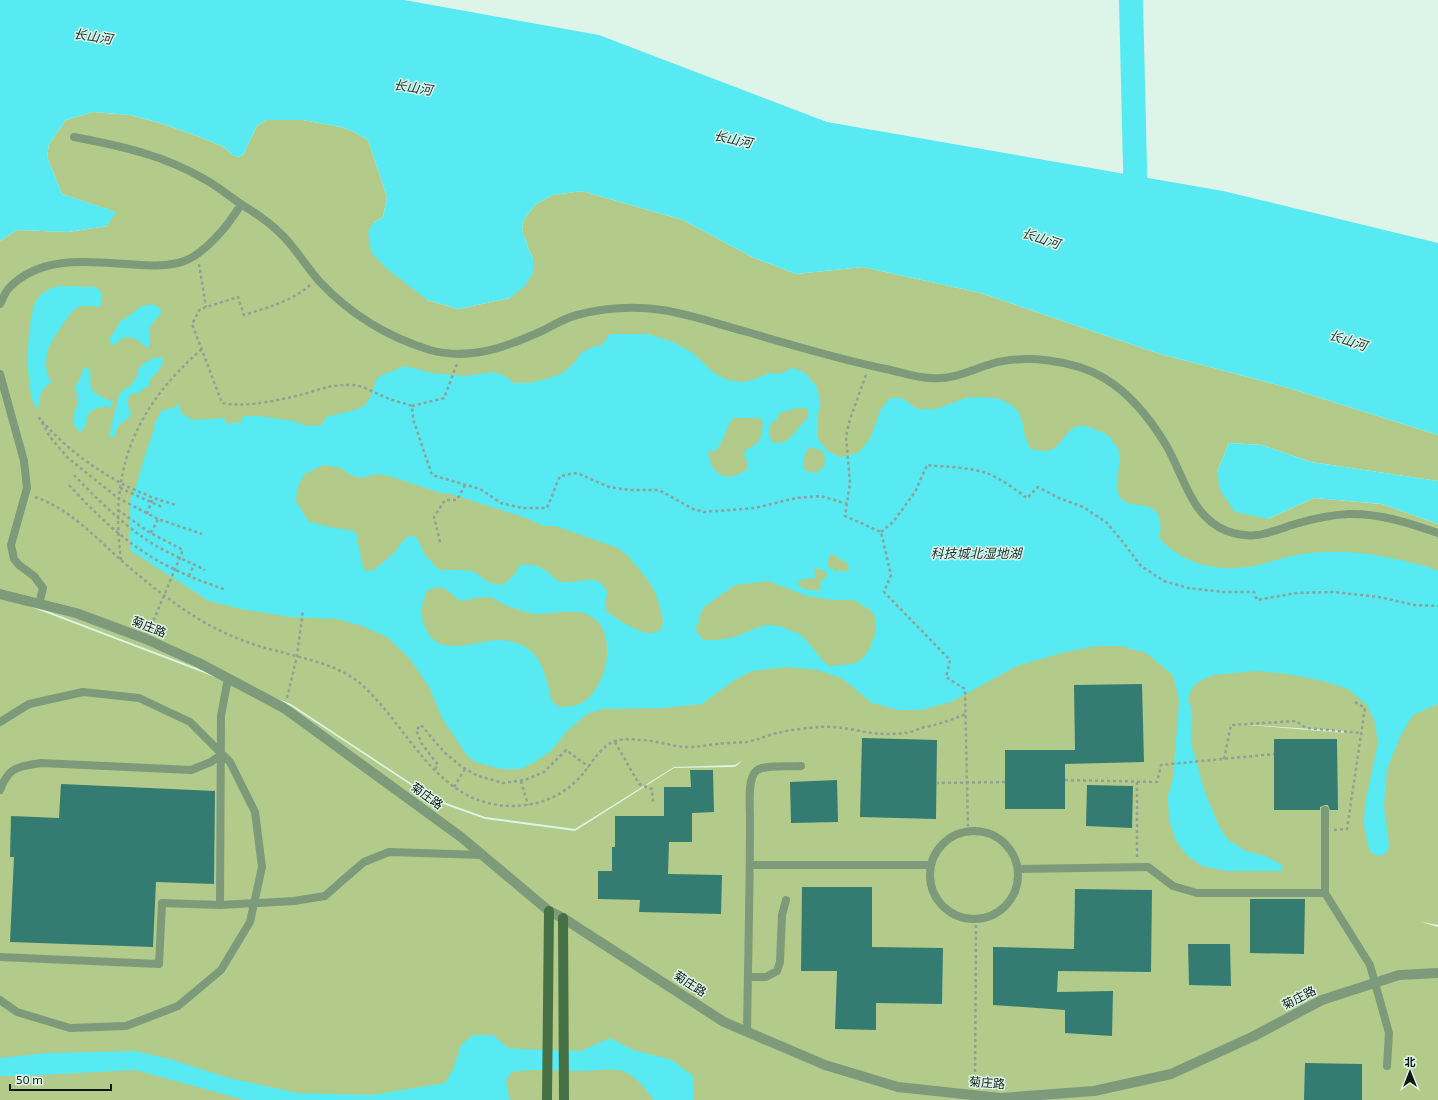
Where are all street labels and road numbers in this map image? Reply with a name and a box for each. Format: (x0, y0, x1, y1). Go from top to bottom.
street label: 菊庄路 (130, 613, 169, 639)
street label: 菊庄路 (409, 779, 446, 811)
street label: 菊庄路 (672, 967, 709, 999)
street label: 菊庄路 (1279, 983, 1318, 1012)
street label: 菊庄路 (969, 1074, 1006, 1090)

